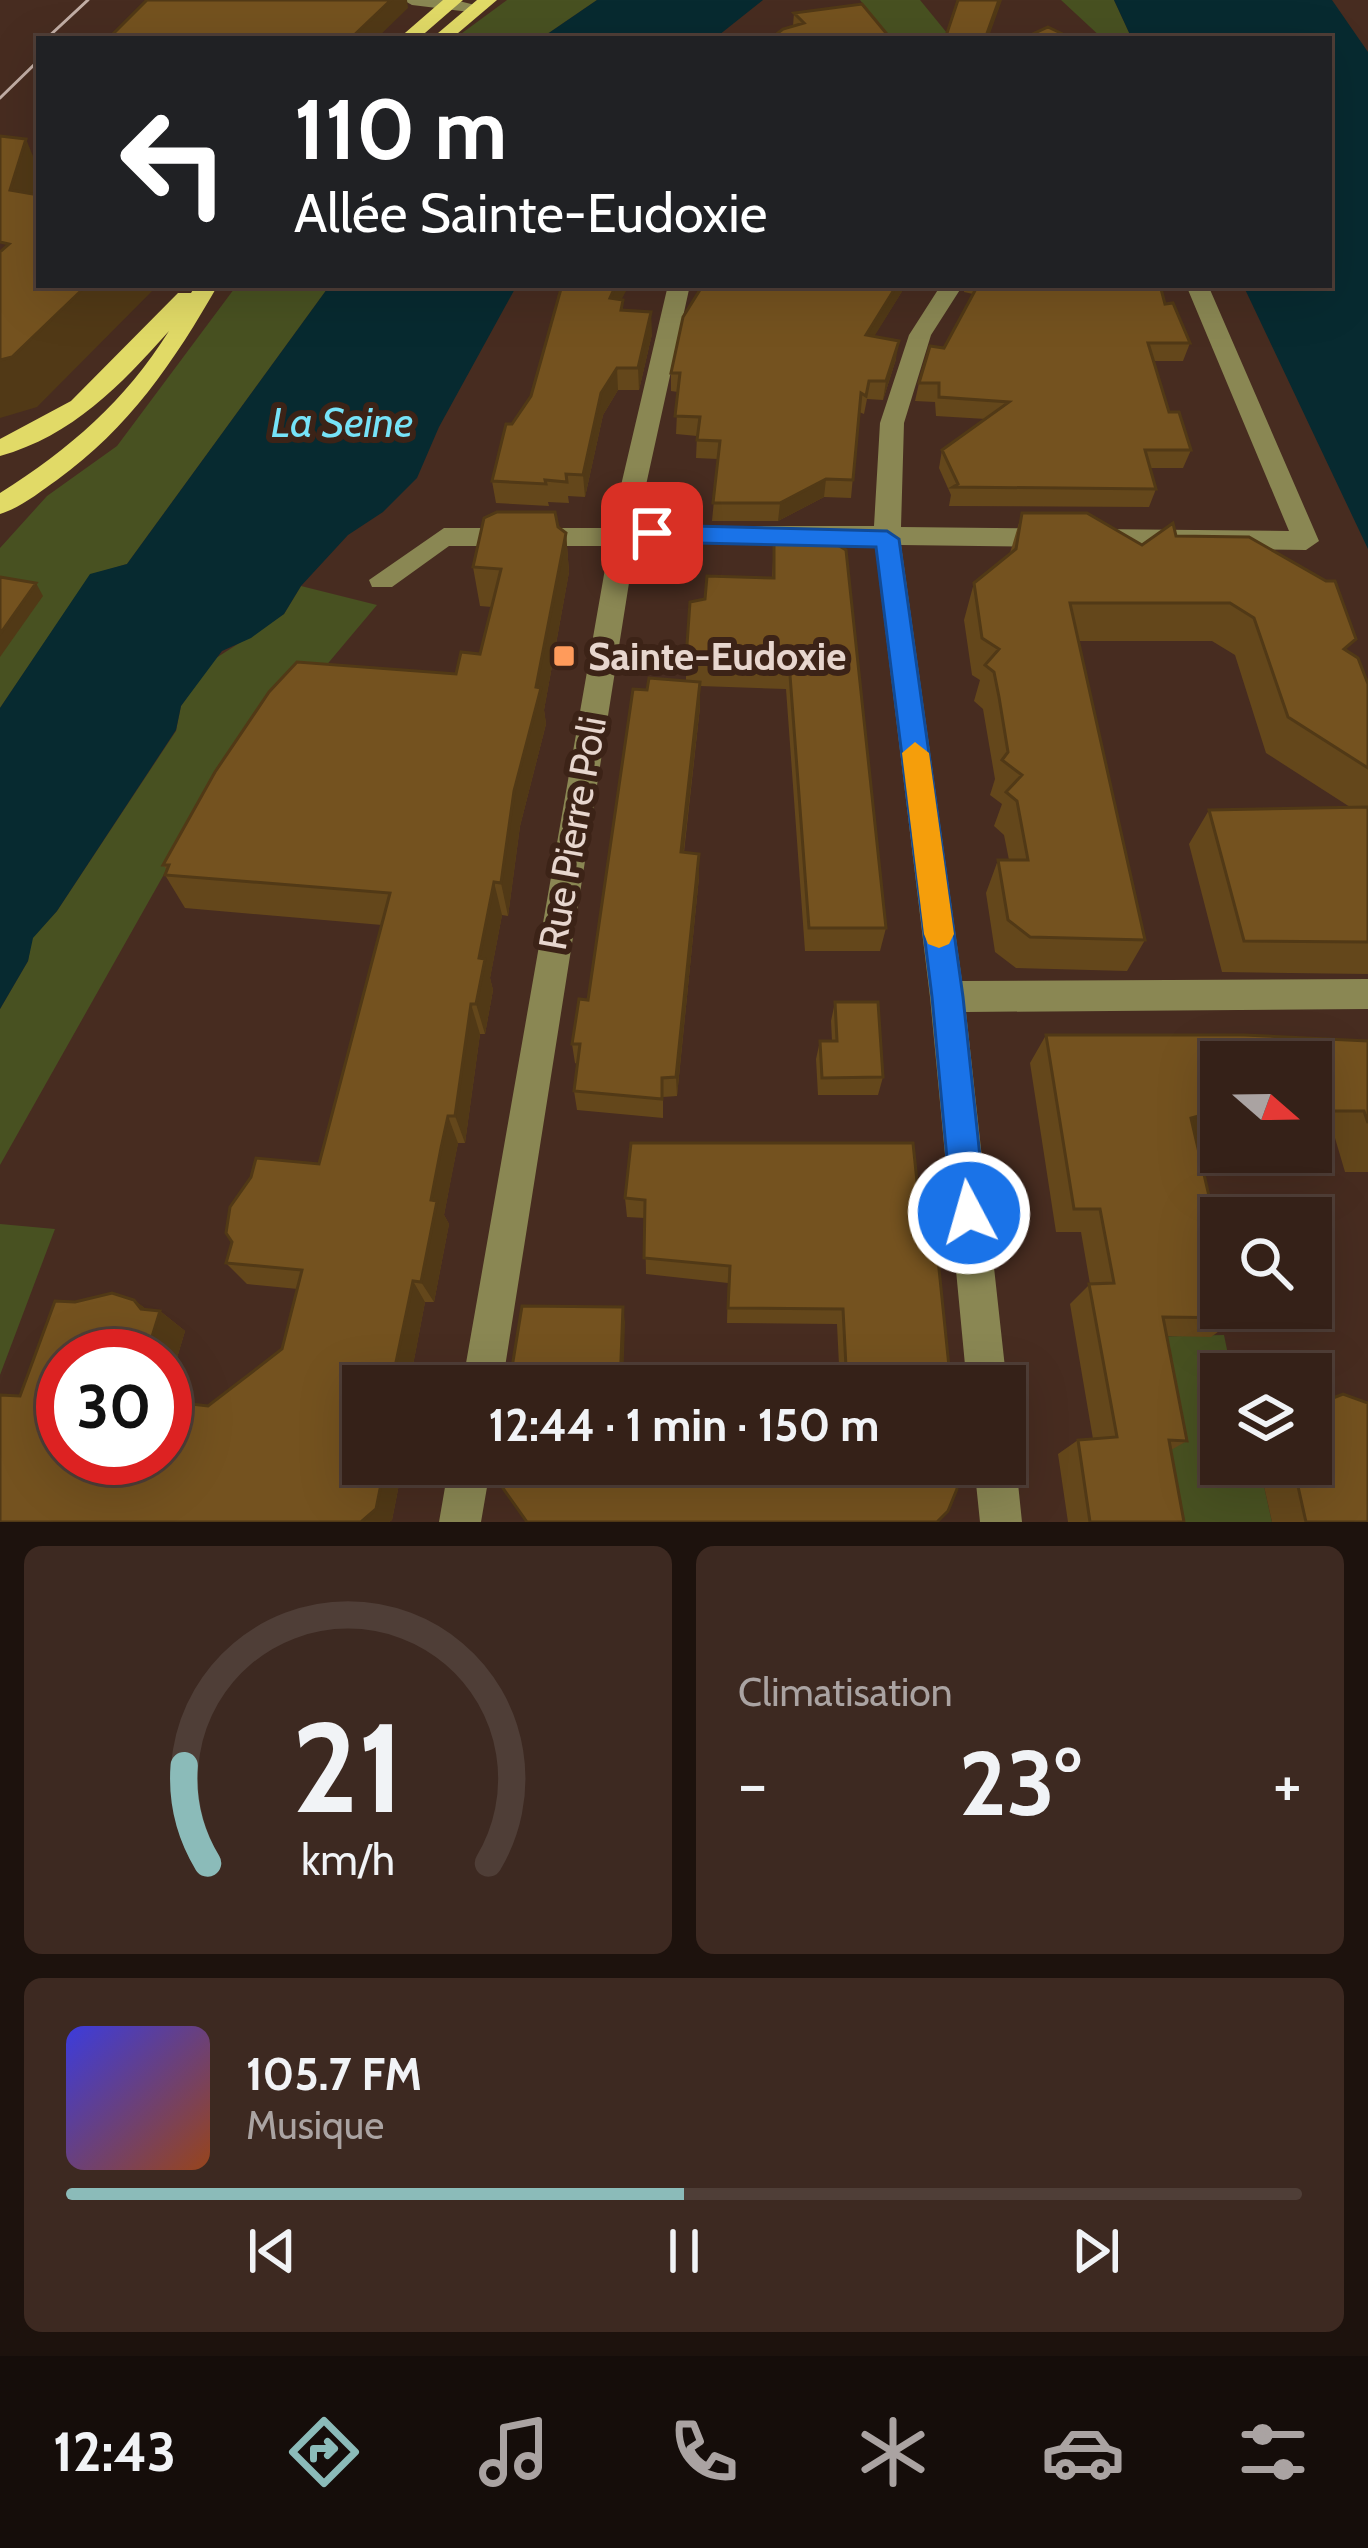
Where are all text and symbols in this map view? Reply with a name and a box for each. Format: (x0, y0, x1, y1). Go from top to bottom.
text: 110 m (294, 78, 507, 180)
icon: left (96, 84, 252, 240)
text: Allée Sainte-Eudoxie (294, 180, 767, 246)
water label: La Seine (271, 396, 413, 448)
pin (601, 482, 703, 584)
icon: arrive (619, 500, 685, 566)
place label: Sainte-Eudoxie (588, 632, 846, 680)
marker: Sainte-Eudoxie (551, 643, 577, 669)
street label: Rue Pierre Poli (528, 713, 616, 953)
north arrow (1200, 1041, 1332, 1173)
map controls (1200, 1041, 1332, 1485)
position arrow (906, 1150, 1032, 1276)
button: search (1200, 1197, 1332, 1329)
speed limit sign: 30 (36, 1329, 192, 1485)
button: layers (1200, 1353, 1332, 1485)
text: 12:44 · 1 min · 150 m (489, 1398, 879, 1452)
text: Climatisation (738, 1668, 953, 1716)
text: 21 (292, 1692, 404, 1843)
text: 23° (959, 1728, 1081, 1838)
text: − (738, 1743, 767, 1824)
text: + (1273, 1743, 1302, 1824)
text: km/h (301, 1834, 395, 1886)
text: 105.7 FM (246, 2047, 422, 2101)
text: Musique (246, 2101, 384, 2149)
icon: previous (239, 2218, 305, 2284)
icon: pause (651, 2218, 717, 2284)
icon: next (1063, 2218, 1129, 2284)
icon: directions (282, 2410, 366, 2494)
icon: music (472, 2410, 556, 2494)
icon: phone (662, 2410, 746, 2494)
icon: climate (851, 2410, 935, 2494)
icon: car (1041, 2410, 1125, 2494)
icon: filters (1231, 2410, 1315, 2494)
text: 12:43 (53, 2419, 176, 2485)

